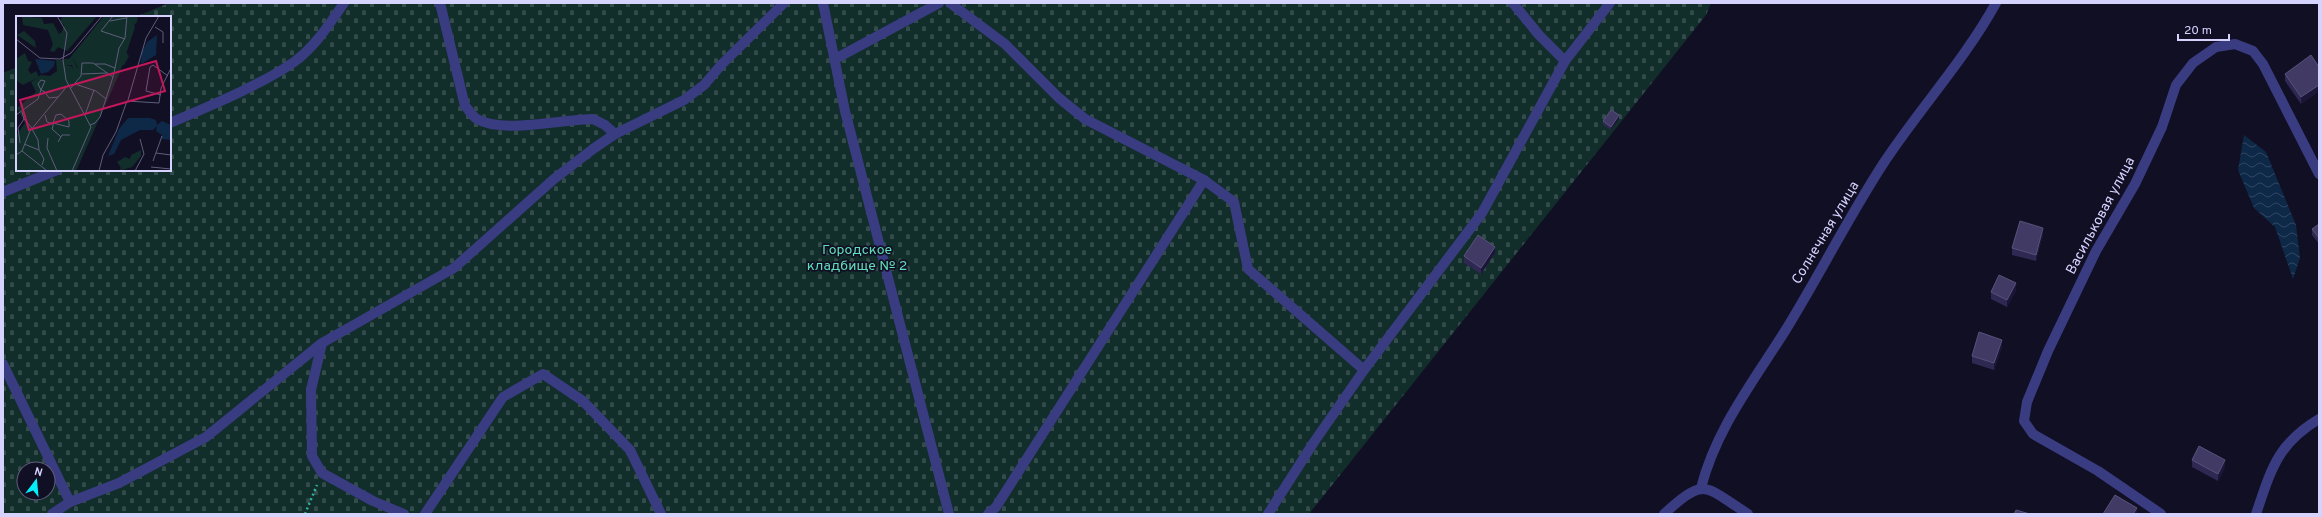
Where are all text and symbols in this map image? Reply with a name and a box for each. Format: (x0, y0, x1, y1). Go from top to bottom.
inset map (16, 16, 171, 171)
scale bar (2178, 16, 2229, 42)
text: 20 m (2184, 23, 2212, 39)
street label: Васильковая улица (2063, 154, 2139, 278)
street label: Солнечная улица (1789, 179, 1863, 287)
park label: Городское кладбище № 2 (807, 242, 907, 275)
north arrow (16, 461, 56, 501)
text: N (33, 465, 44, 480)

